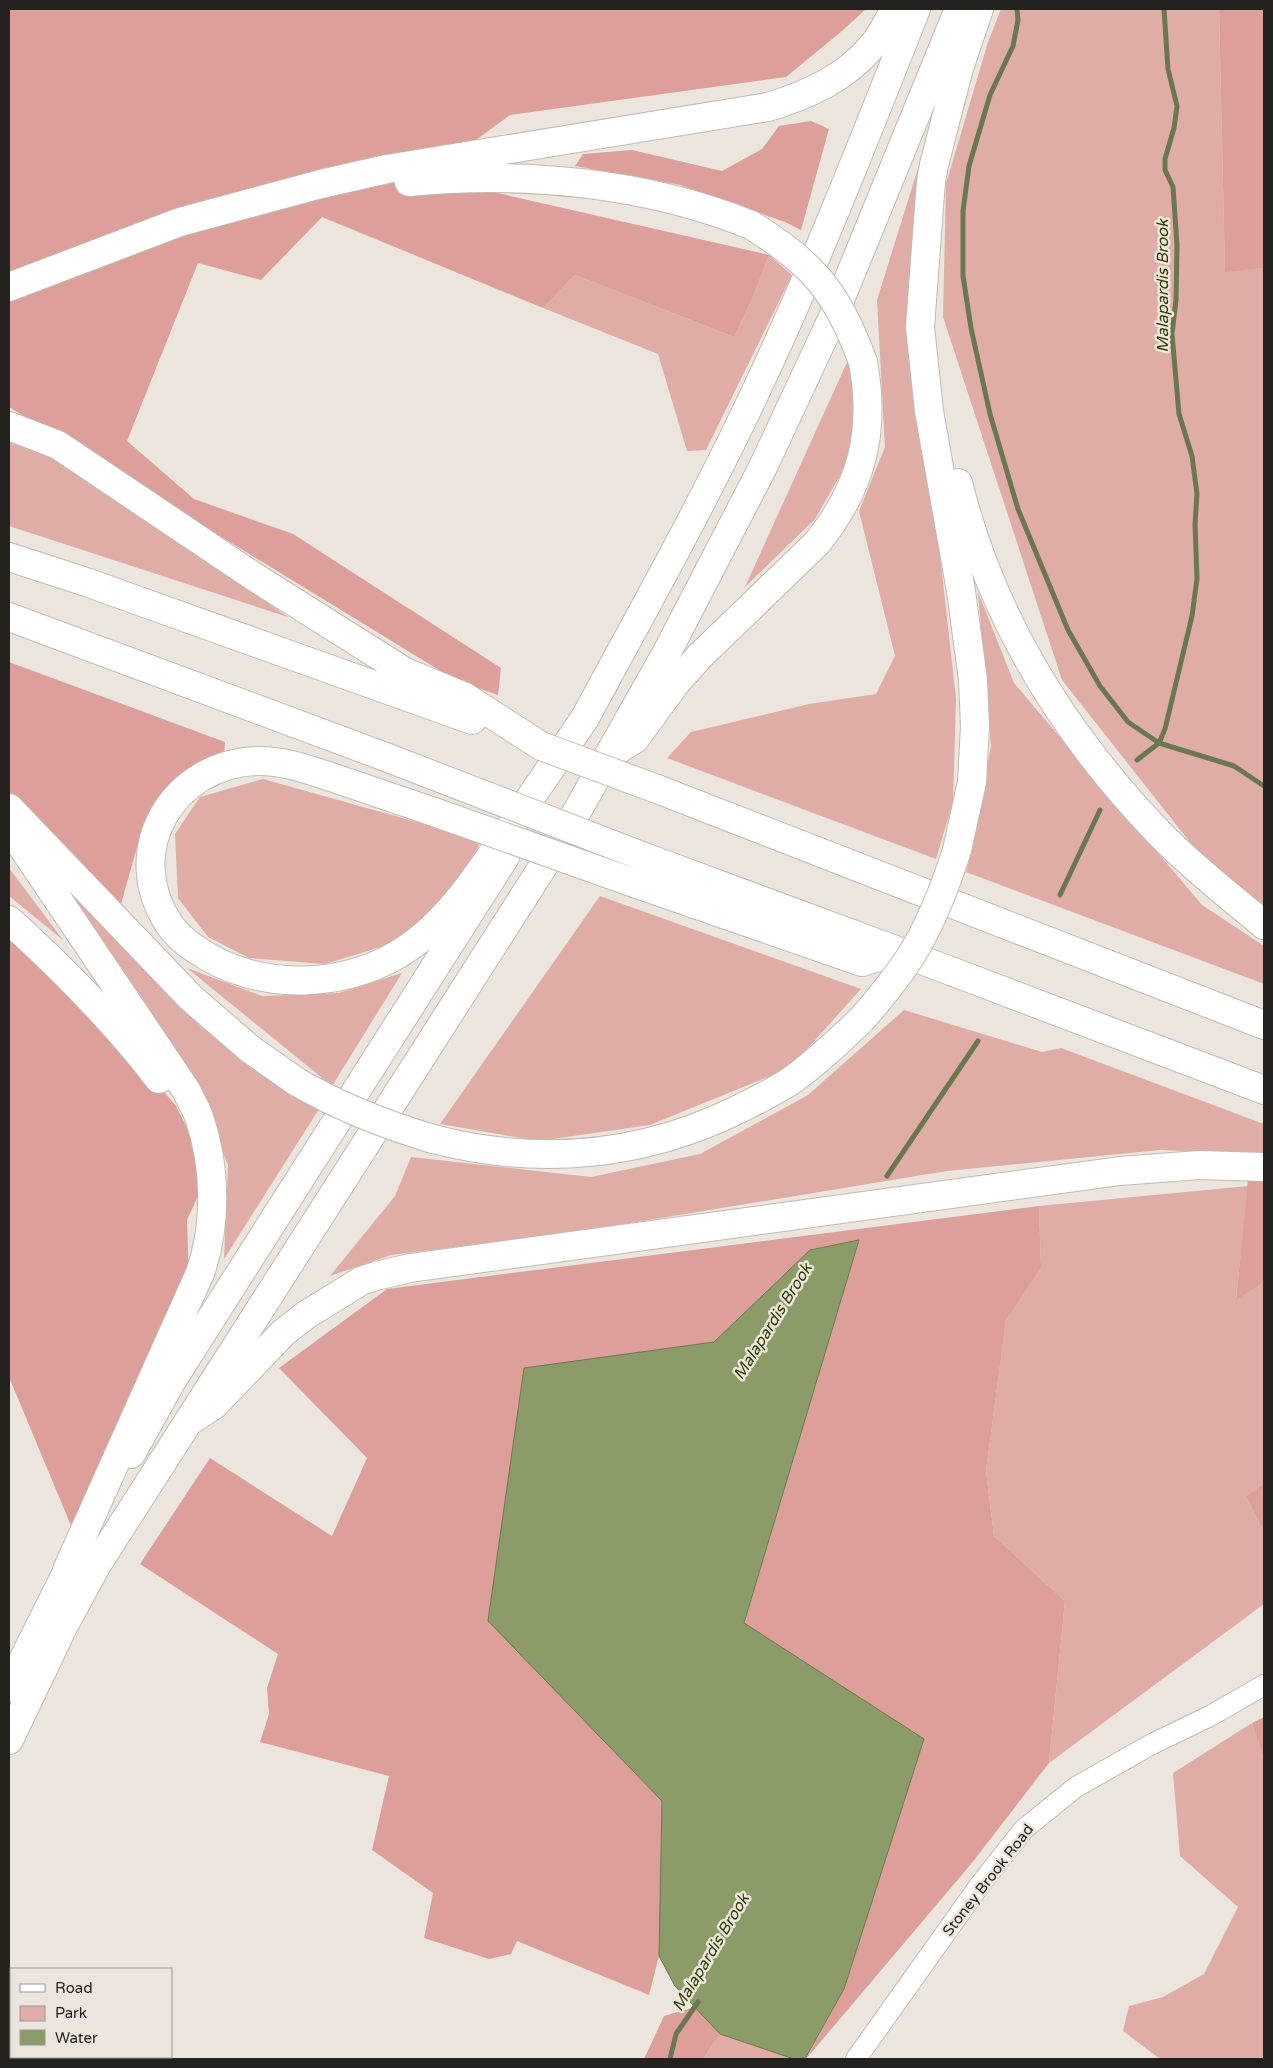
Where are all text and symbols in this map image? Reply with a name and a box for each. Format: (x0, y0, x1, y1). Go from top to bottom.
water label: Malapardis Brook (1153, 218, 1173, 353)
water label: Malapardis Brook (729, 1259, 817, 1383)
street label: Stoney Brook Road (939, 1820, 1037, 1940)
water label: Malapardis Brook (668, 1889, 754, 2015)
legend (10, 1968, 172, 2058)
text: Road (55, 1979, 93, 1997)
text: Park (55, 2004, 87, 2022)
text: Water (55, 2029, 98, 2047)

